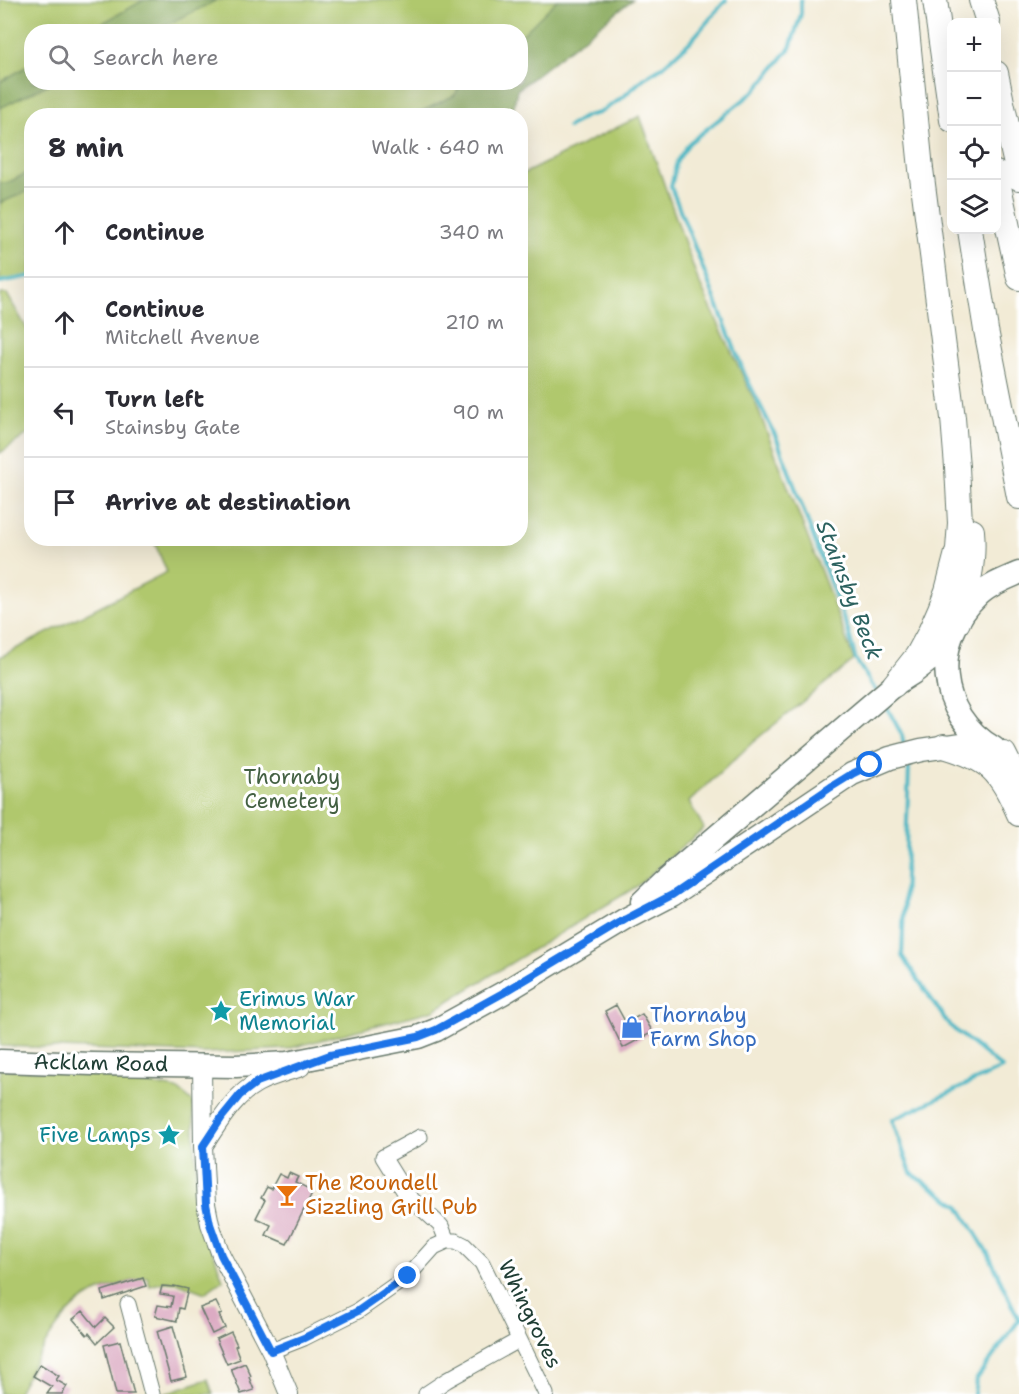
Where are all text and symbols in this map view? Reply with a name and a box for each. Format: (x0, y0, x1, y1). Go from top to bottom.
map controls (947, 18, 1001, 234)
button: + (947, 18, 1001, 72)
search box (24, 24, 528, 90)
icon: search (45, 41, 78, 74)
text: Search here (93, 43, 219, 72)
button: − (947, 72, 1001, 126)
button: locate (947, 126, 1001, 180)
text: 8 min (48, 130, 124, 165)
text: Walk · 640 m (371, 134, 504, 160)
button: layers (947, 180, 1001, 234)
icon: ahead (48, 216, 81, 249)
text: Continue (105, 218, 205, 247)
text: 340 m (439, 219, 504, 245)
text: Continue (105, 295, 205, 324)
icon: ahead (48, 306, 81, 339)
text: 210 m (445, 309, 504, 335)
text: Mitchell Avenue (105, 324, 260, 350)
text: Turn left (105, 385, 204, 414)
icon: left (48, 396, 81, 429)
text: 90 m (452, 399, 504, 425)
text: Stainsby Gate (105, 414, 241, 440)
icon: arrive (48, 486, 81, 519)
text: Arrive at destination (105, 488, 351, 517)
water label: Stainsby Beck (810, 516, 890, 665)
route start (856, 751, 882, 777)
park label: Thornaby Cemetery (244, 763, 340, 815)
place label: Erimus War Memorial (239, 985, 356, 1037)
place icon: Erimus War Memorial (208, 998, 234, 1024)
place label: Thornaby Farm Shop (650, 1001, 757, 1053)
shop icon: Thornaby Farm Shop (619, 1014, 645, 1040)
street label: Acklam Road (34, 1048, 168, 1078)
place label: Five Lamps (39, 1121, 151, 1149)
place icon: Five Lamps (156, 1122, 182, 1148)
place label: The Roundell Sizzling Grill Pub (305, 1169, 478, 1221)
bar icon: The Roundell Sizzling Grill Pub (274, 1182, 300, 1208)
street label: Whingroves (492, 1255, 568, 1373)
route end (394, 1262, 420, 1288)

